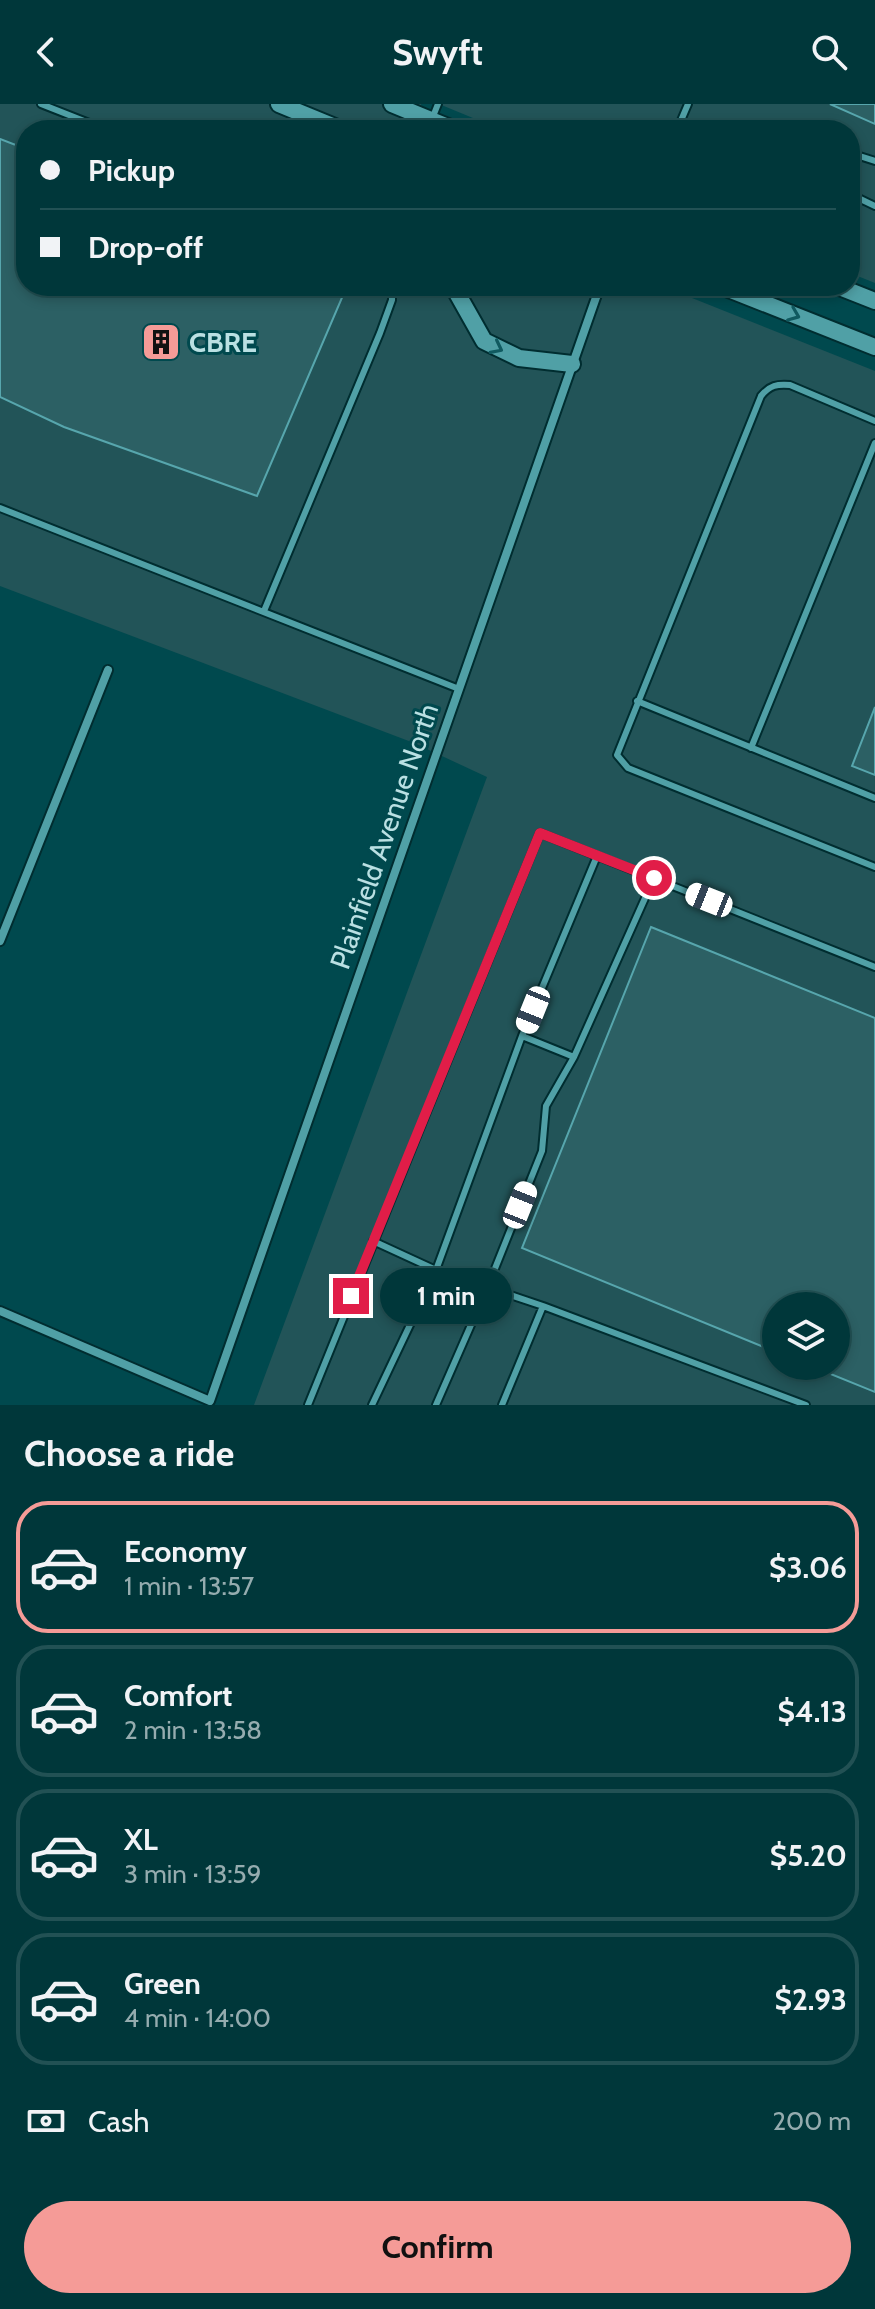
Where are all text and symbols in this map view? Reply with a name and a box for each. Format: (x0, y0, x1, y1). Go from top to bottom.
icon: back (24, 30, 68, 74)
text: Swyft (392, 30, 483, 74)
icon: search (807, 30, 851, 74)
text: Pickup (88, 152, 175, 189)
text: Drop-off (88, 229, 203, 266)
one-way arrow (786, 305, 800, 322)
building icon: CBRE (140, 321, 182, 363)
place label: CBRE (189, 325, 257, 359)
one-way arrow (489, 338, 504, 353)
street label: Plainfield Avenue North (323, 699, 445, 973)
route start (636, 860, 672, 896)
car (682, 880, 736, 920)
car (513, 983, 553, 1037)
car (500, 1178, 540, 1232)
callout: 1 min (379, 1268, 511, 1324)
route end (333, 1278, 369, 1314)
text: 1 min (417, 1280, 475, 1312)
map controls (762, 1292, 850, 1380)
button: layers (762, 1292, 850, 1380)
text: Choose a ride (24, 1431, 234, 1475)
icon: car (28, 1531, 100, 1603)
text: Economy (124, 1533, 247, 1570)
text: $3.06 (769, 1549, 847, 1586)
text: 1 min · 13:57 (124, 1570, 254, 1602)
icon: car (28, 1675, 100, 1747)
text: Comfort (124, 1677, 232, 1714)
text: $4.13 (778, 1693, 847, 1730)
text: 2 min · 13:58 (124, 1714, 262, 1746)
icon: car (28, 1819, 100, 1891)
text: XL (124, 1821, 158, 1858)
text: $5.20 (770, 1837, 847, 1874)
text: 3 min · 13:59 (124, 1858, 261, 1890)
icon: car (28, 1963, 100, 2035)
text: Green (124, 1965, 201, 2002)
text: $2.93 (774, 1981, 847, 2018)
text: 4 min · 14:00 (124, 2002, 271, 2034)
icon: cash (24, 2099, 68, 2143)
text: Cash (88, 2103, 150, 2140)
text: 200 m (772, 2105, 851, 2137)
button: Confirm (24, 2201, 851, 2293)

